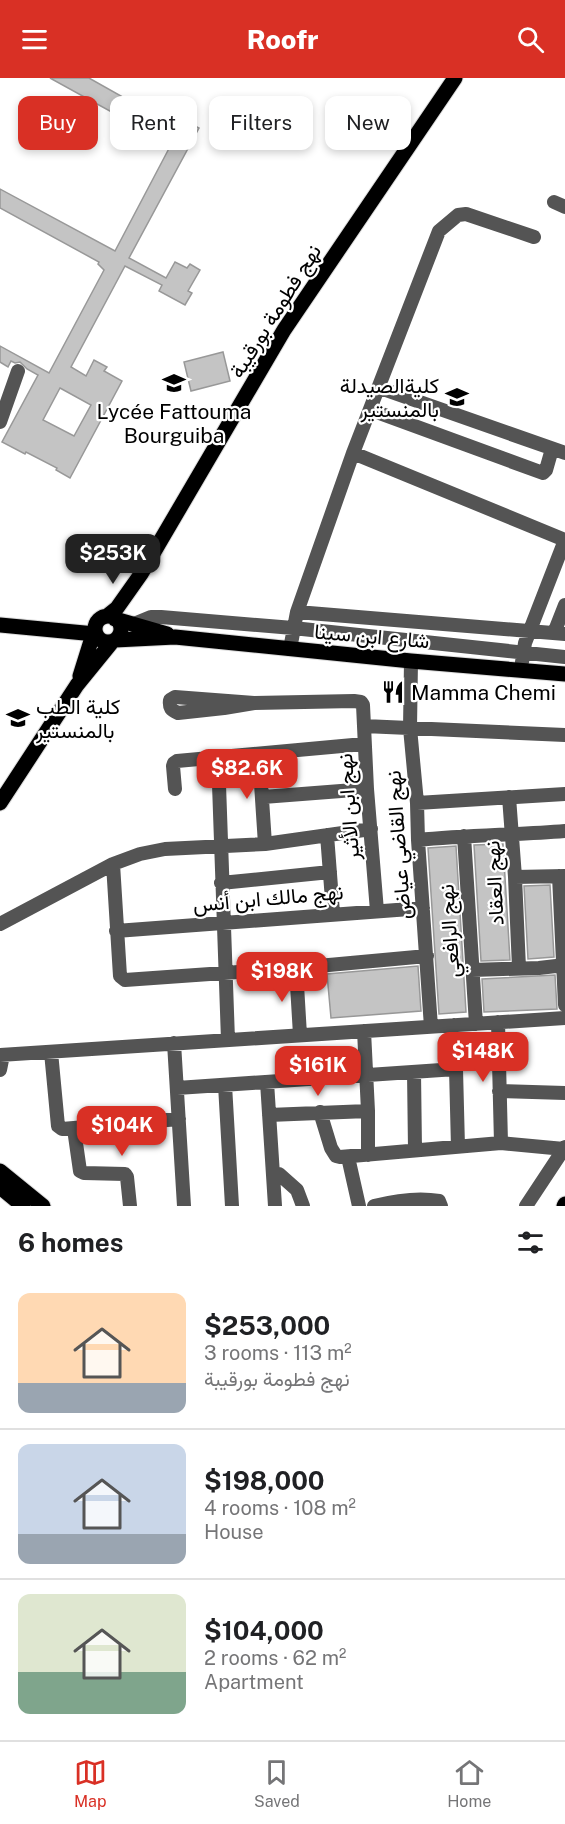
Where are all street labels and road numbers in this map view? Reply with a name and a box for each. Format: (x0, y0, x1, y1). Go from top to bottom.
street label: نهج فطومة بورقيبة (224, 240, 328, 384)
street label: شارع ابن سينا (313, 619, 431, 655)
street label: نهج ابن الأثير (332, 753, 366, 862)
street label: نهج القاضي عياض (380, 769, 421, 920)
street label: نهج العقاد (479, 840, 511, 926)
street label: نهج مالك ابن أنس (192, 879, 345, 919)
street label: نهج الرافعي (433, 883, 470, 979)

